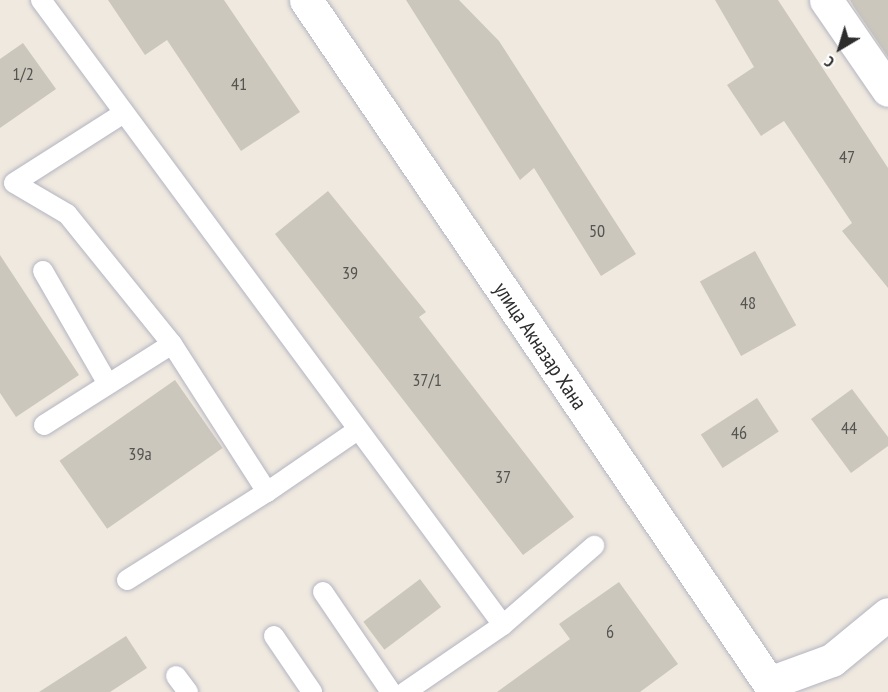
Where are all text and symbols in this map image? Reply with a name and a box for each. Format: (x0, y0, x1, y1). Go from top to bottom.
north arrow (810, 18, 870, 78)
text: С (820, 52, 838, 72)
house number: 1/2 (12, 63, 34, 85)
house number: 41 (231, 73, 247, 95)
house number: 47 (839, 146, 855, 168)
house number: 50 (589, 220, 605, 242)
house number: 39 (342, 262, 358, 284)
street label: улица Акназар Хана (488, 277, 592, 415)
house number: 48 (740, 292, 756, 314)
house number: 37/1 (412, 369, 442, 391)
house number: 44 (841, 417, 857, 439)
house number: 46 (731, 422, 747, 444)
house number: 39а (128, 443, 152, 465)
house number: 37 (495, 466, 511, 488)
house number: 6 (606, 621, 614, 643)

